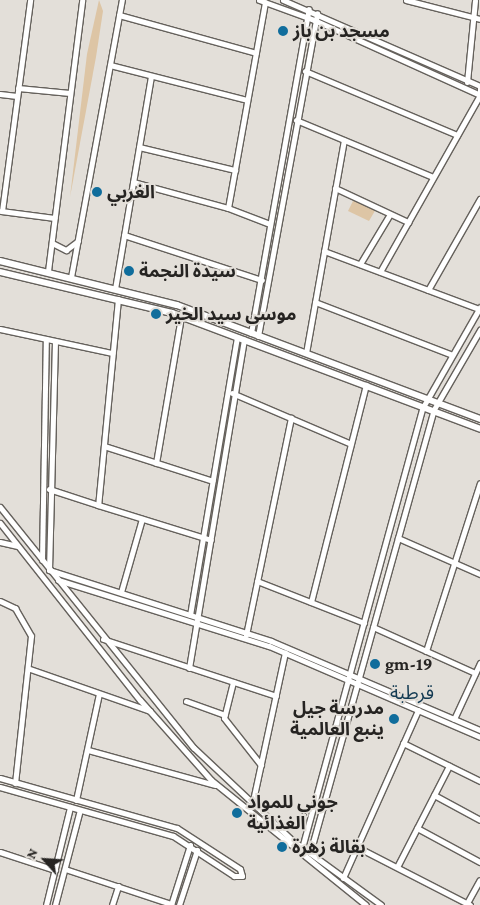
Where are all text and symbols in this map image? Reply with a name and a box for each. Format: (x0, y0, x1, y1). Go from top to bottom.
place label: مسجد بن باز (293, 20, 390, 42)
marker: مسجد بن باز (277, 25, 289, 37)
place label: الغربي (107, 181, 155, 203)
marker: الغربي (91, 186, 103, 198)
place label: سيدة النجمة (139, 260, 236, 282)
marker: سيدة النجمة (123, 265, 135, 277)
place label: موسى سيد الخير (166, 303, 297, 325)
marker: موسى سيد الخير (150, 308, 162, 320)
place label: gm-19 (385, 653, 433, 675)
marker: gm-19 (369, 658, 381, 670)
district label: قرطبة (390, 682, 434, 704)
place label: مدرسة جيل ينبع العالمية (290, 698, 384, 741)
marker: مدرسة جيل ينبع العالمية (388, 713, 400, 725)
place label: جوني للمواد الغذائية (247, 792, 338, 834)
marker: جوني للمواد الغذائية (231, 807, 243, 819)
north arrow (20, 835, 70, 885)
place label: بقالة زهرة (292, 836, 366, 858)
marker: بقالة زهرة (276, 841, 288, 853)
text: N (22, 846, 41, 861)

